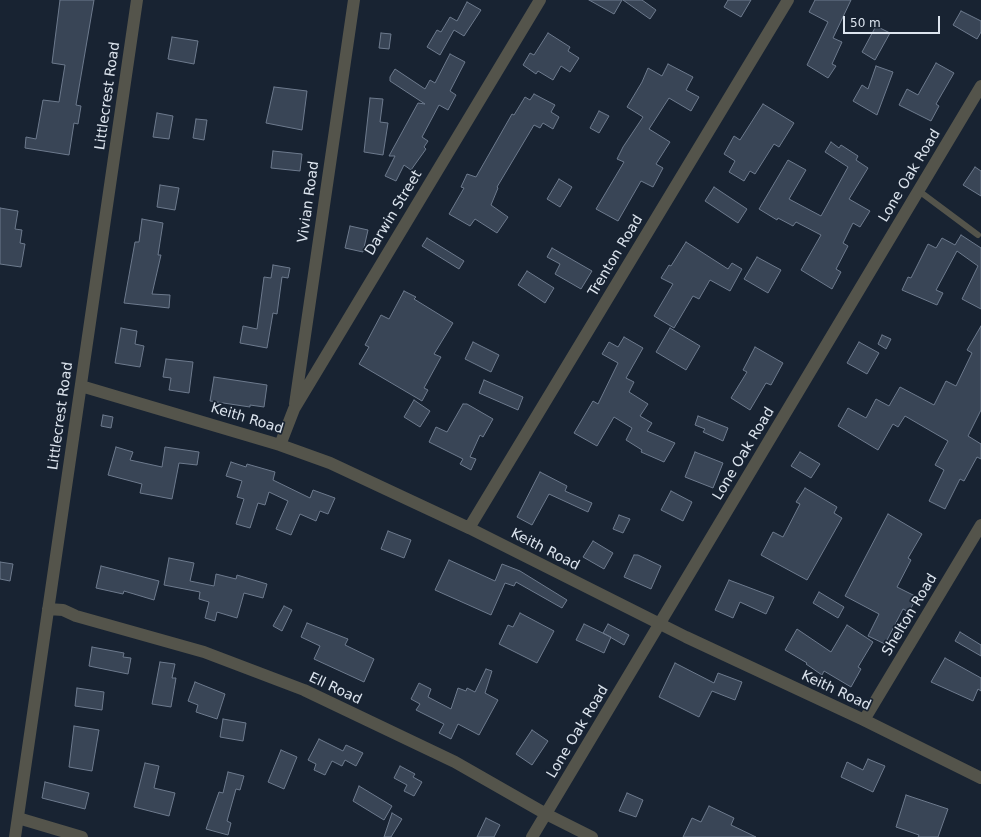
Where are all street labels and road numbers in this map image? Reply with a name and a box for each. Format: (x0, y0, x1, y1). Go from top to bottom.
street label: Littlecrest Road (92, 41, 124, 151)
street label: Lone Oak Road (876, 127, 944, 225)
street label: Vivian Road (295, 160, 323, 244)
street label: Darwin Street (362, 167, 426, 259)
street label: Trenton Road (585, 212, 647, 300)
street label: Littlecrest Road (45, 361, 77, 471)
street label: Keith Road (209, 400, 285, 438)
street label: Lone Oak Road (710, 405, 778, 503)
street label: Keith Road (508, 526, 582, 574)
street label: Shelton Road (879, 571, 941, 659)
street label: Keith Road (798, 668, 874, 714)
street label: Ell Road (306, 670, 364, 708)
street label: Lone Oak Road (544, 683, 612, 781)

